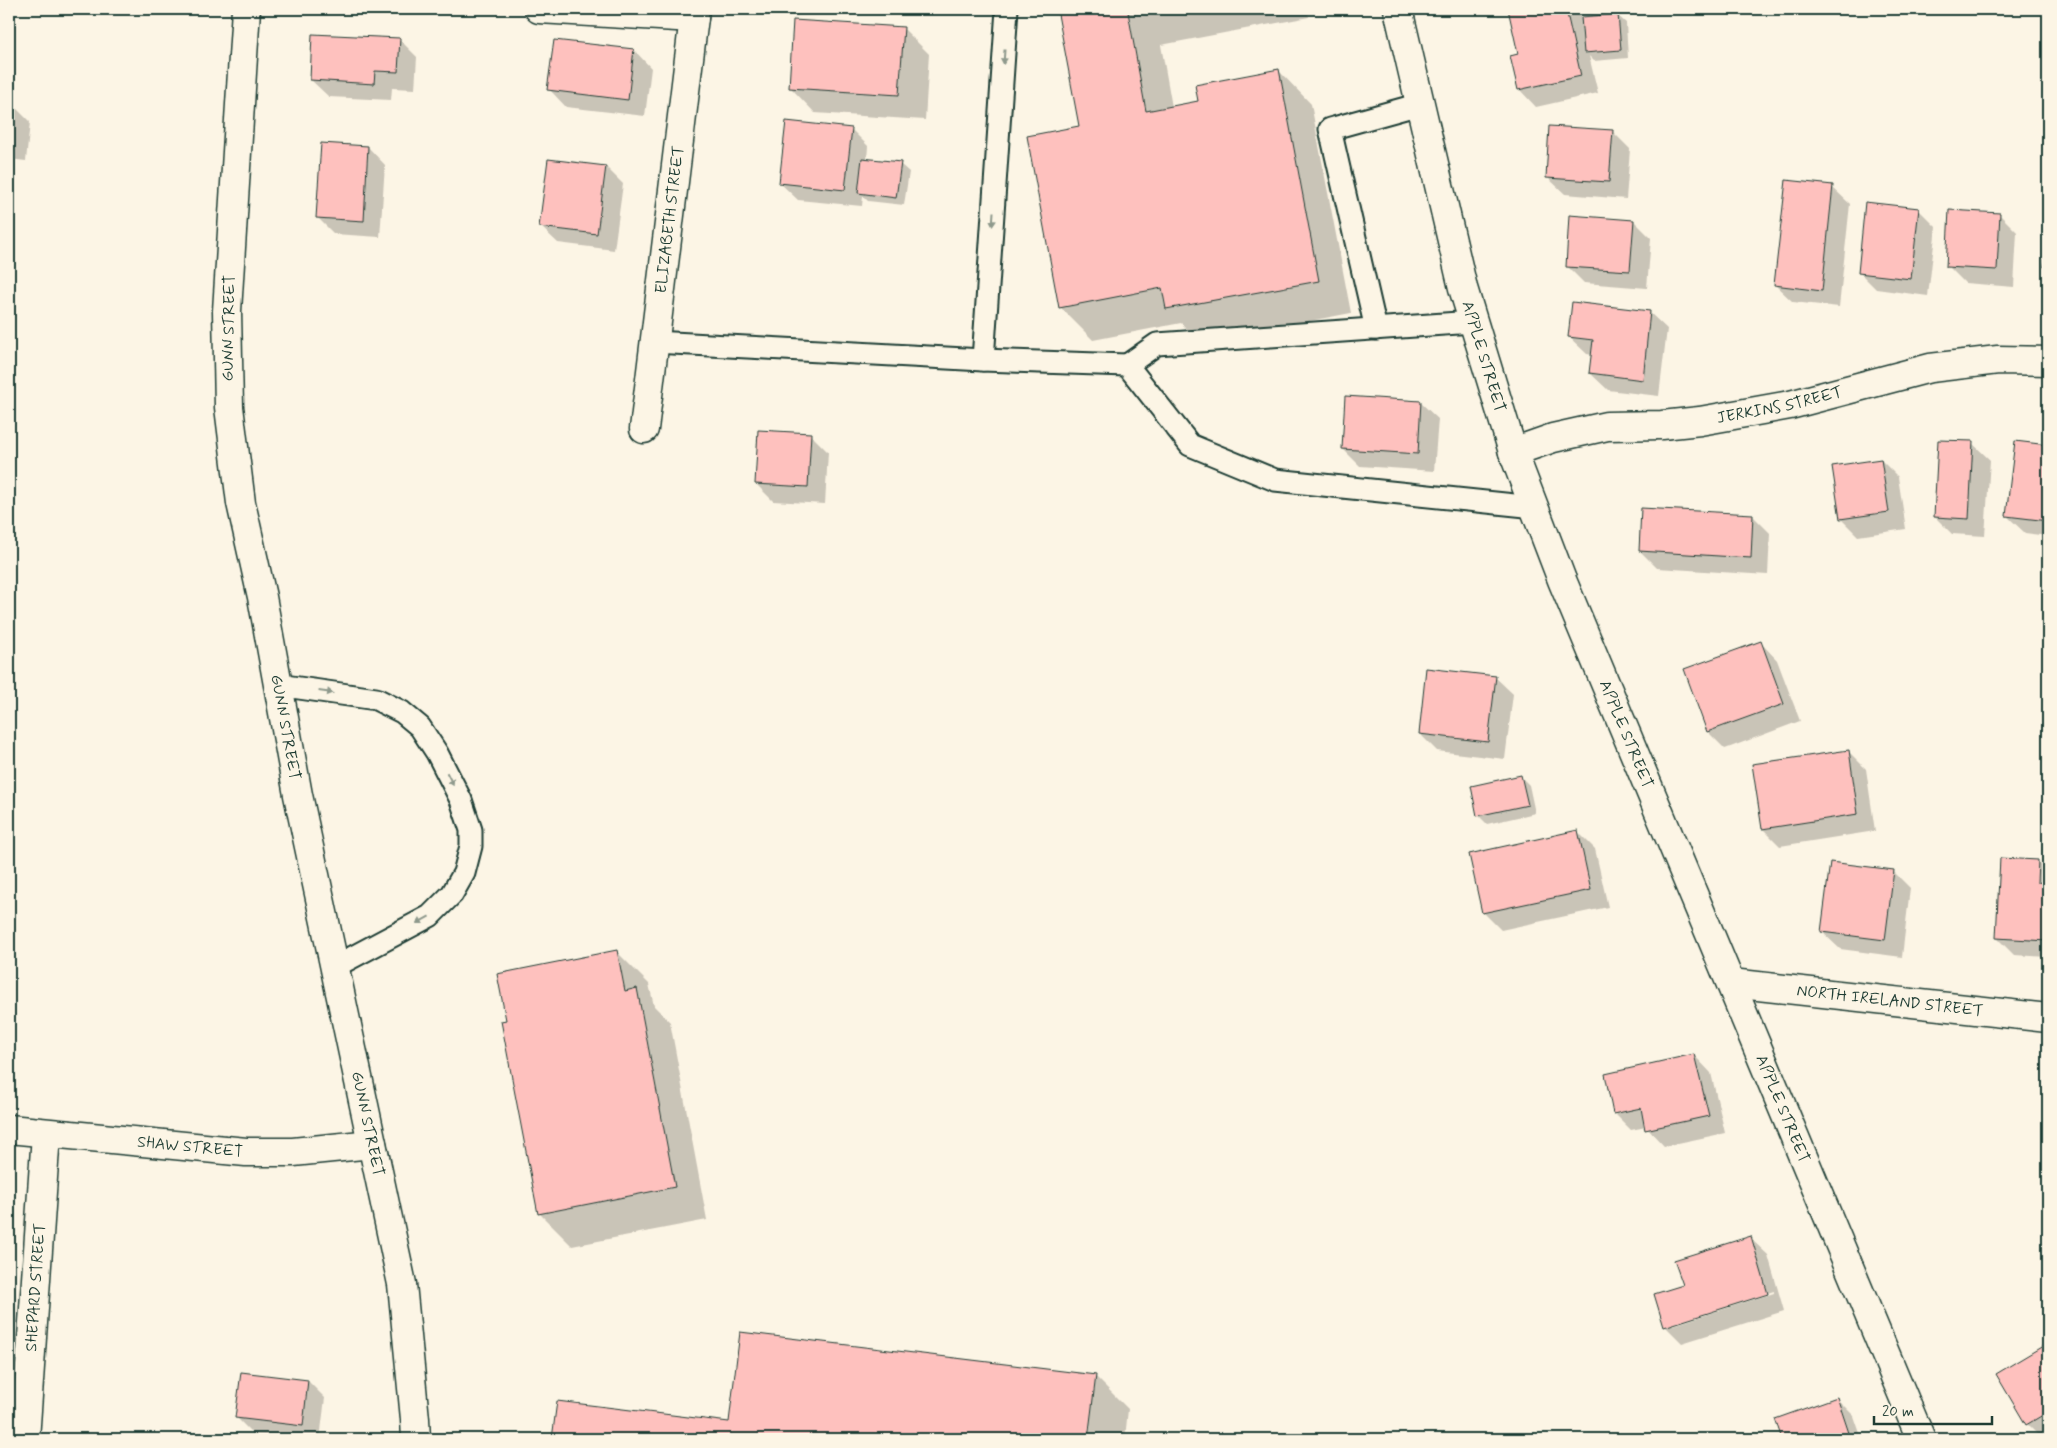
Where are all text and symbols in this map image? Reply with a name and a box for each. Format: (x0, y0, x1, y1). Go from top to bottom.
one-way arrow (1000, 50, 1008, 66)
street label: ELIZABETH STREET (650, 144, 689, 295)
one-way arrow (988, 212, 996, 228)
street label: GUNN STREET (218, 274, 240, 382)
street label: APPLE STREET (1457, 298, 1511, 415)
street label: JERKINS STREET (1715, 381, 1845, 428)
street label: GUNN STREET (266, 673, 306, 782)
street label: APPLE STREET (1594, 677, 1658, 791)
one-way arrow (319, 688, 335, 696)
one-way arrow (446, 772, 454, 786)
one-way arrow (416, 915, 430, 924)
street label: NORTH IRELAND STREET (1796, 980, 1984, 1021)
street label: APPLE STREET (1751, 1051, 1815, 1166)
street label: GUNN STREET (347, 1069, 389, 1178)
street label: SHAW STREET (136, 1131, 244, 1162)
street label: SHEPARD STREET (21, 1222, 50, 1352)
scale bar (1874, 1393, 1992, 1425)
text: 20 m (1882, 1402, 1914, 1422)

